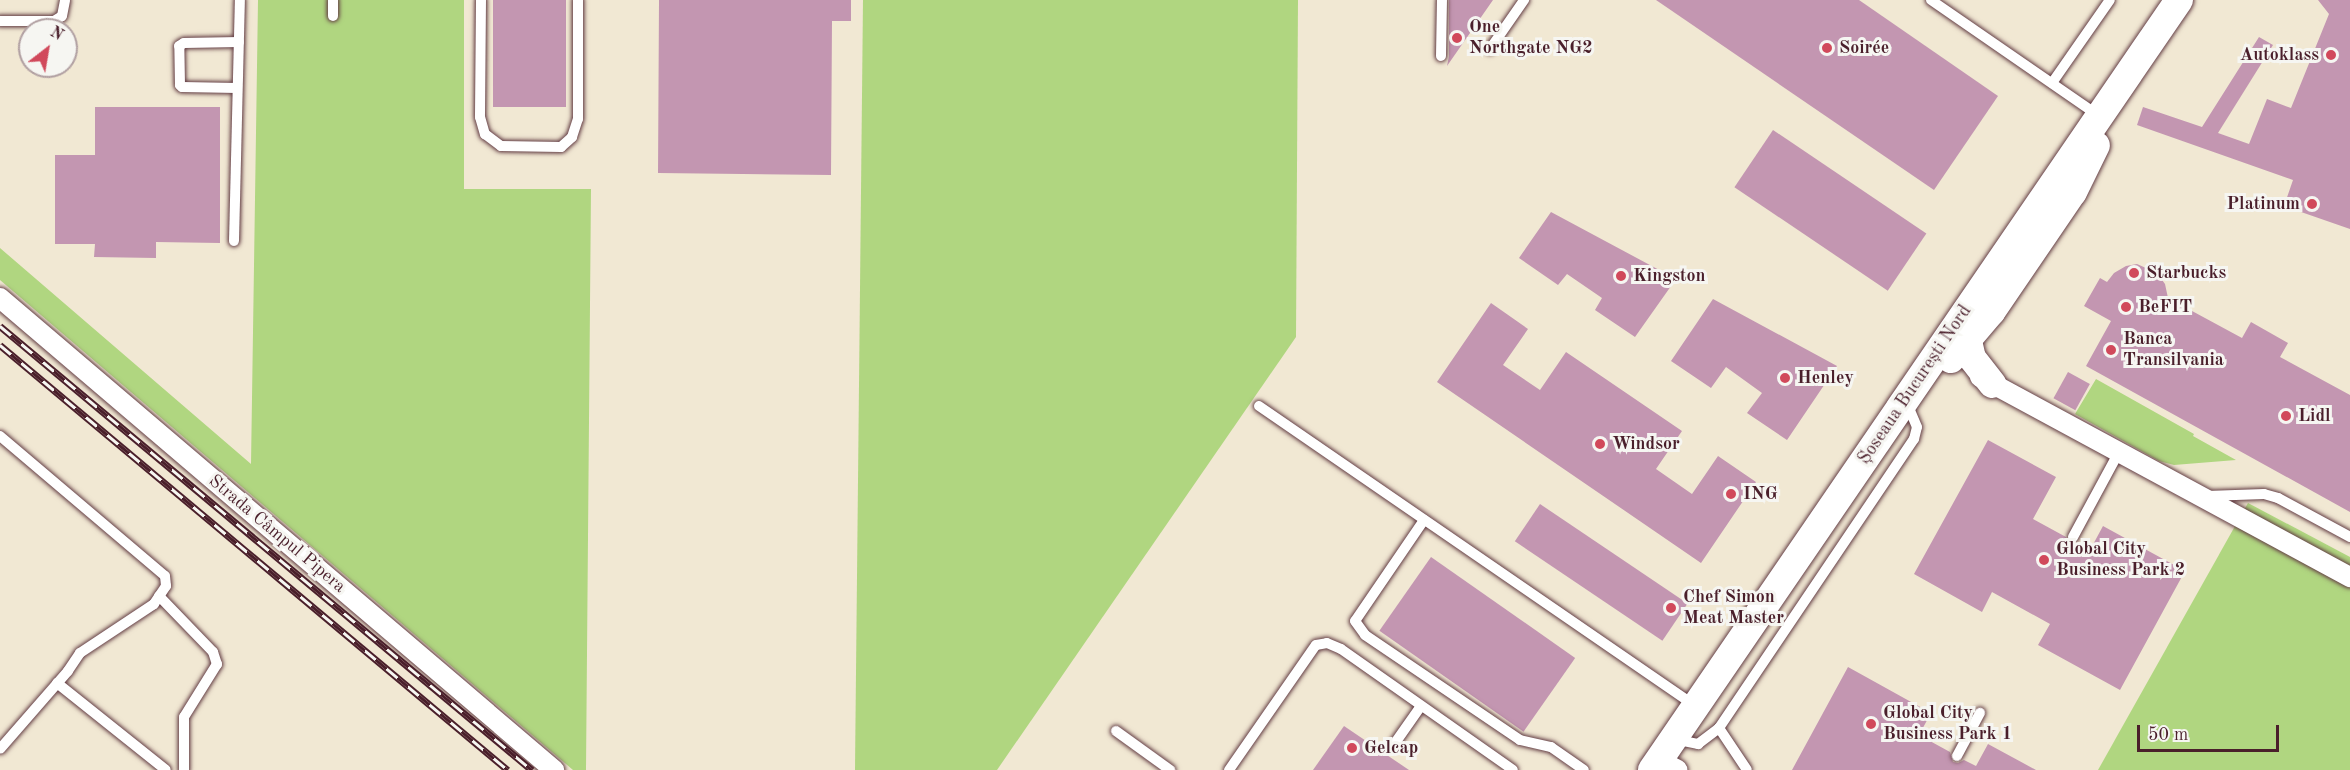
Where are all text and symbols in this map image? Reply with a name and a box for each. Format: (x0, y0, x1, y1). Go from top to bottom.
place label: One Northgate NG2 (1469, 17, 1593, 60)
north arrow (18, 18, 78, 78)
text: N (47, 24, 66, 44)
marker: One Northgate NG2 (1450, 31, 1464, 45)
place label: Soirée (1839, 37, 1889, 59)
marker: Soirée (1820, 41, 1834, 55)
place label: Autoklass (2240, 44, 2319, 66)
marker: Autoklass (2324, 48, 2338, 62)
place label: Platinum (2226, 193, 2300, 215)
marker: Platinum (2305, 197, 2319, 211)
place label: Starbucks (2146, 262, 2226, 284)
place label: Kingston (1633, 265, 1706, 287)
marker: Starbucks (2127, 266, 2141, 280)
marker: Kingston (1614, 269, 1628, 283)
place label: BeFIT (2138, 296, 2192, 318)
marker: BeFIT (2119, 300, 2133, 314)
street label: Șoseaua București Nord (1854, 301, 1976, 469)
place label: Banca Transilvania (2123, 329, 2224, 372)
marker: Banca Transilvania (2104, 343, 2118, 357)
place label: Henley (1797, 367, 1854, 389)
marker: Henley (1778, 371, 1792, 385)
place label: Lidl (2298, 405, 2331, 427)
marker: Lidl (2279, 409, 2293, 423)
place label: Windsor (1612, 433, 1680, 455)
marker: Windsor (1593, 437, 1607, 451)
street label: Strada Câmpul Pipera (204, 470, 350, 598)
place label: ING (1743, 483, 1778, 505)
marker: ING (1724, 487, 1738, 501)
place label: Global City Business Park 2 (2056, 539, 2185, 582)
marker: Global City Business Park 2 (2037, 553, 2051, 567)
place label: Chef Simon Meat Master (1683, 587, 1784, 630)
marker: Chef Simon Meat Master (1664, 601, 1678, 615)
place label: Global City Business Park 1 (1883, 703, 2012, 746)
scale bar (2140, 713, 2282, 751)
marker: Global City Business Park 1 (1864, 717, 1878, 731)
text: 50 m (2148, 726, 2188, 744)
place label: Gelcap (1364, 737, 1418, 759)
marker: Gelcap (1345, 741, 1359, 755)

